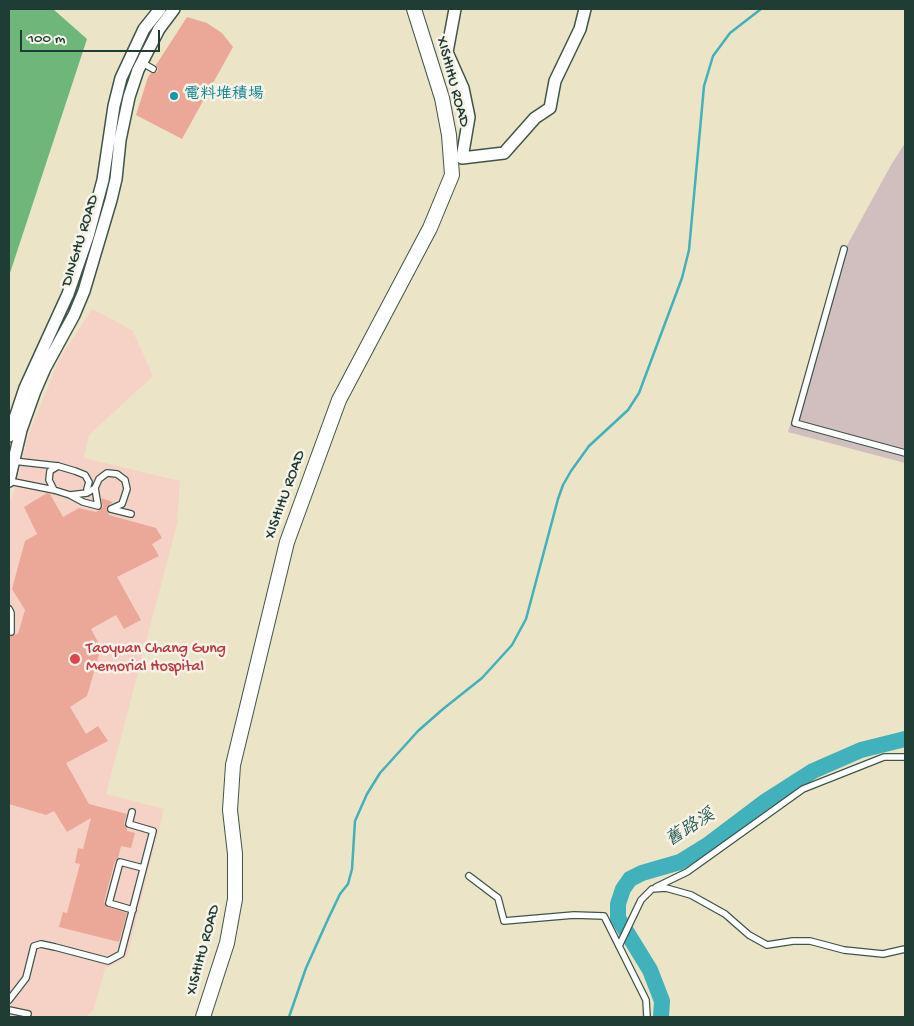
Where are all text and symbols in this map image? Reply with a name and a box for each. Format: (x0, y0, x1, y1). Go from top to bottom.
scale bar (22, 20, 162, 52)
text: 100 m (28, 30, 65, 48)
street label: XISHIHU ROAD (431, 35, 473, 129)
place label: 電料堆積場 (184, 86, 264, 106)
marker: 電料堆積場 (168, 90, 180, 102)
street label: DINGHU ROAD (58, 193, 104, 289)
street label: XISHIHU ROAD (261, 448, 311, 542)
place label: Taoyuan Chang Gung Memorial Hospital (86, 640, 226, 678)
marker: Taoyuan Chang Gung Memorial Hospital (68, 652, 82, 666)
water label: 舊路溪 (662, 806, 720, 852)
street label: XISHIHU ROAD (183, 903, 225, 997)

